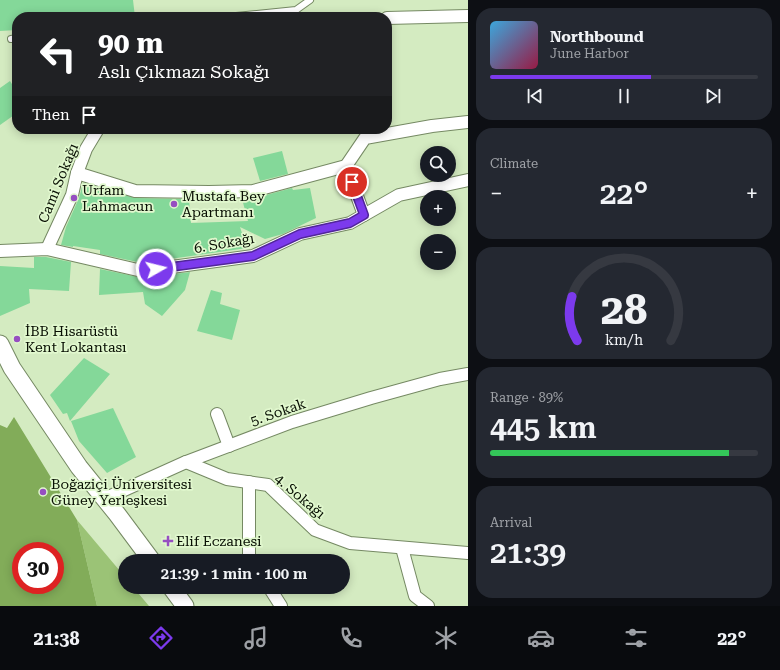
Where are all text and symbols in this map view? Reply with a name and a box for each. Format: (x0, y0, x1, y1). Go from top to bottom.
text: 90 m (98, 27, 163, 60)
icon: left (32, 28, 84, 80)
text: Northbound (550, 28, 644, 46)
text: June Harbor (550, 46, 629, 61)
text: Aslı Çıkmazı Sokağı (98, 61, 269, 82)
icon: previous (524, 85, 546, 107)
icon: pause (613, 85, 635, 107)
icon: next (702, 85, 724, 107)
icon: arrive (78, 104, 100, 126)
text: Then (32, 106, 70, 124)
street label: Cami Sokağı (35, 140, 81, 225)
map controls (420, 146, 456, 270)
button: search (420, 146, 456, 182)
text: Climate (490, 156, 538, 171)
pin (335, 165, 369, 199)
icon: arrive (341, 171, 363, 193)
text: 22° (600, 176, 648, 211)
text: − (490, 181, 502, 206)
text: + (746, 181, 758, 206)
place label: Urfam Lahmacun (82, 182, 153, 214)
place label: Mustafa Bey Apartmanı (182, 188, 266, 220)
button: + (420, 190, 456, 226)
marker: Urfam Lahmacun (69, 193, 79, 203)
marker: Mustafa Bey Apartmanı (169, 199, 179, 209)
street label: 6. Sokağı (193, 230, 256, 256)
button: − (420, 234, 456, 270)
position arrow (135, 248, 177, 290)
text: 28 (601, 285, 647, 334)
place label: İBB Hisarüstü Kent Lokantası (25, 323, 127, 355)
text: km/h (605, 332, 643, 348)
marker: İBB Hisarüstü Kent Lokantası (12, 334, 22, 344)
text: Range · 89% (490, 390, 563, 405)
street label: 5. Sokak (248, 395, 308, 429)
text: 445 km (490, 410, 597, 445)
street label: 4. Sokağı (272, 470, 329, 522)
place label: Boğaziçi Üniversitesi Güney Yerleşkesi (51, 476, 192, 508)
marker: Boğaziçi Üniversitesi Güney Yerleşkesi (38, 487, 48, 497)
text: Arrival (490, 515, 532, 530)
place label: Elif Eczanesi (176, 533, 262, 549)
text: 21:39 (490, 535, 566, 570)
marker: Elif Eczanesi (163, 536, 173, 546)
speed limit sign: 30 (12, 542, 64, 594)
text: 21:39 · 1 min · 100 m (161, 565, 307, 583)
icon: directions (147, 624, 175, 652)
icon: music (242, 624, 270, 652)
icon: phone (337, 624, 365, 652)
icon: climate (432, 624, 460, 652)
icon: car (527, 624, 555, 652)
icon: filters (622, 624, 650, 652)
text: 21:38 (34, 628, 80, 649)
text: 22° (717, 628, 746, 649)

